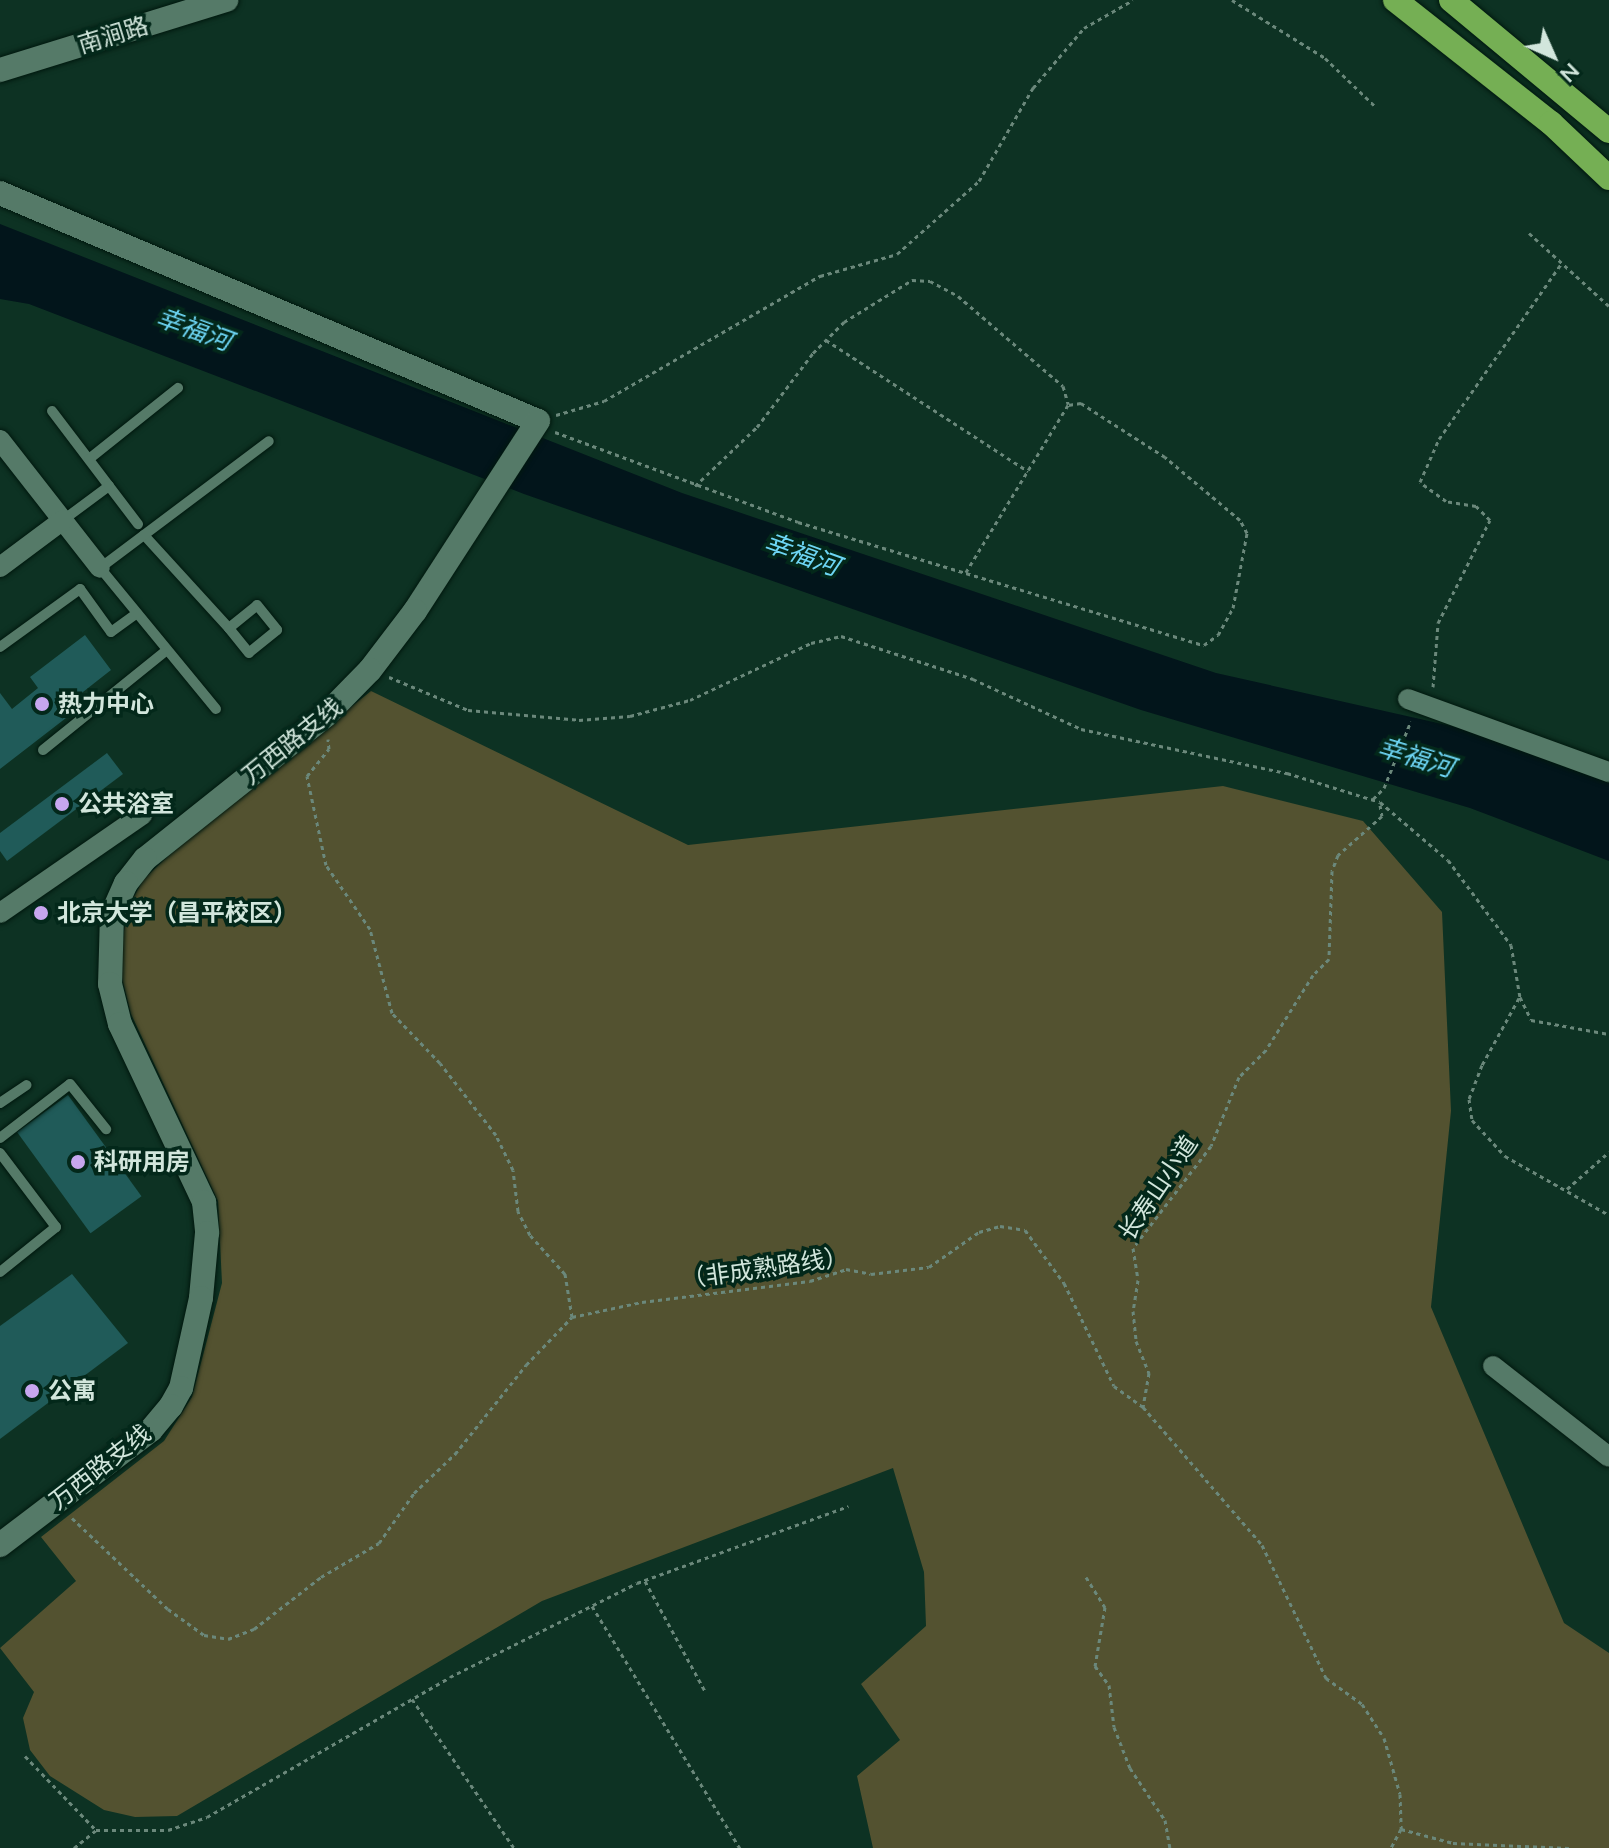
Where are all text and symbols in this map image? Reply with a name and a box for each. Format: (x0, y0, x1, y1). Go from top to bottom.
street label: 南涧路 (74, 11, 152, 59)
north arrow (1513, 16, 1593, 96)
text: N (1554, 57, 1586, 89)
water label: 幸福河 (152, 301, 236, 357)
water label: 幸福河 (760, 526, 844, 582)
place label: 热力中心 (58, 690, 154, 718)
street label: 万西路支线 (236, 692, 348, 790)
marker: 热力中心 (33, 695, 51, 713)
water label: 幸福河 (1374, 731, 1458, 783)
place label: 公共浴室 (78, 790, 174, 818)
marker: 公共浴室 (53, 795, 71, 813)
place label: 北京大学（昌平校区） (57, 899, 297, 927)
marker: 北京大学（昌平校区） (32, 904, 50, 922)
street label: 长寿山小道 (1113, 1130, 1203, 1246)
place label: 科研用房 (94, 1148, 190, 1176)
marker: 科研用房 (69, 1153, 87, 1171)
street label: （非成熟路线） (680, 1242, 850, 1294)
place label: 公寓 (48, 1377, 96, 1405)
marker: 公寓 (23, 1382, 41, 1400)
street label: 万西路支线 (44, 1419, 156, 1515)

